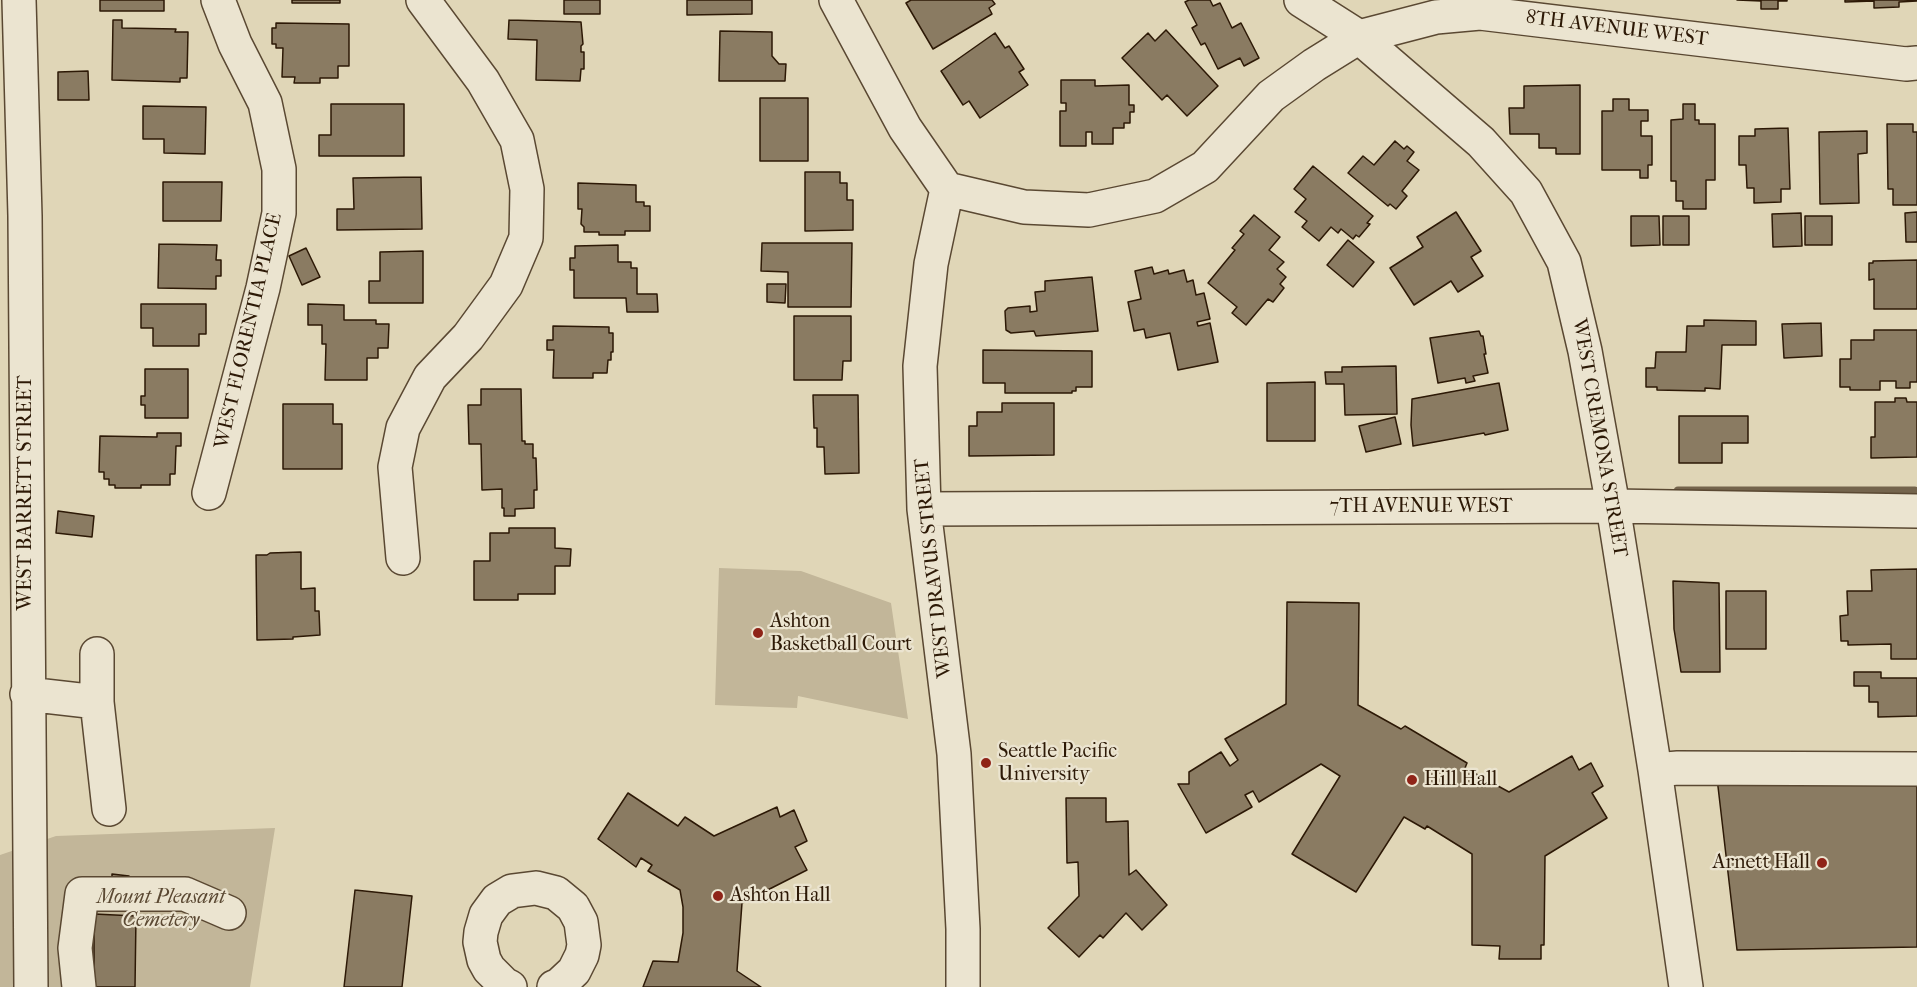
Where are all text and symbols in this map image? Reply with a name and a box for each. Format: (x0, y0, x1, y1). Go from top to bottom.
street label: 8TH AVENUE WEST (1524, 6, 1710, 52)
street label: WEST FLORENTIA PLACE (210, 211, 288, 451)
street label: WEST CREMONA STREET (1566, 317, 1632, 559)
street label: WEST BARRETT STREET (14, 375, 38, 611)
street label: WEST DRAVUS STREET (911, 457, 957, 679)
street label: 7TH AVENUE WEST (1329, 495, 1513, 519)
place label: Ashton Basketball Court (770, 610, 912, 657)
marker: Ashton Basketball Court (751, 626, 765, 640)
place label: Seattle Pacific University (998, 740, 1117, 787)
marker: Seattle Pacific University (979, 756, 993, 770)
place label: Hill Hall (1424, 768, 1497, 792)
marker: Hill Hall (1405, 773, 1419, 787)
place label: Arnett Hall (1712, 851, 1810, 875)
marker: Arnett Hall (1815, 856, 1829, 870)
place label: Ashton Hall (730, 884, 831, 908)
park label: Mount Pleasant Cemetery (97, 886, 225, 933)
marker: Ashton Hall (711, 889, 725, 903)

